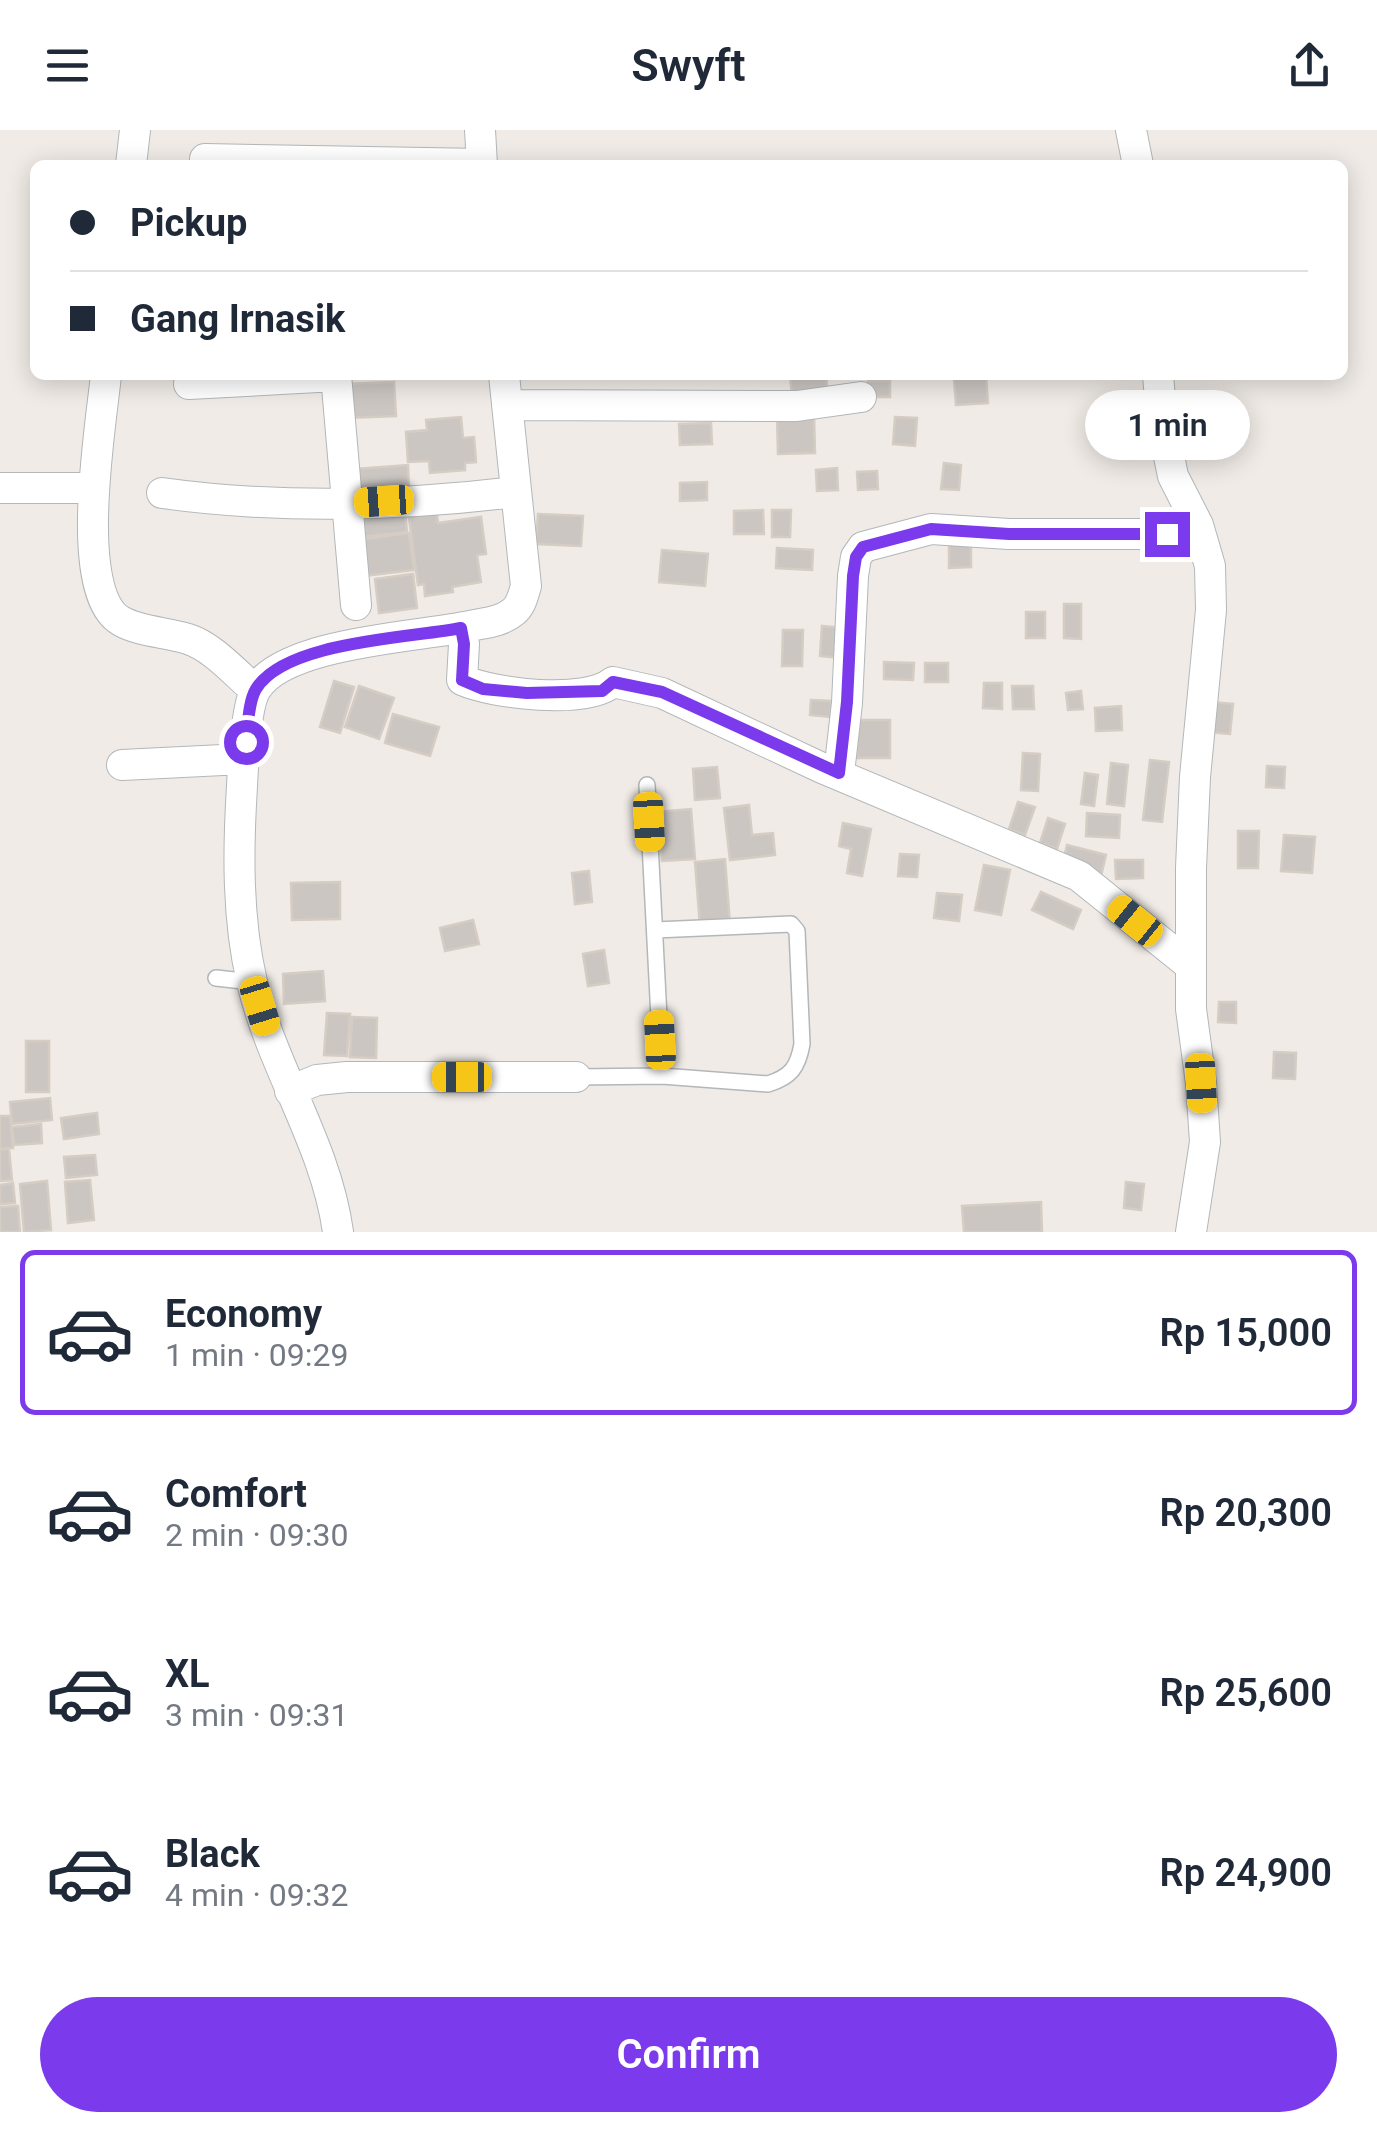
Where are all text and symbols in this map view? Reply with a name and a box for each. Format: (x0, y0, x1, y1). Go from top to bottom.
icon: menu (40, 38, 95, 93)
icon: share (1282, 38, 1337, 93)
text: Swyft (631, 39, 746, 92)
text: Pickup (130, 201, 247, 245)
text: Gang Irnasik (130, 297, 345, 341)
callout: 1 min (1084, 389, 1250, 459)
text: 1 min (1127, 406, 1208, 444)
car (353, 484, 415, 518)
route end (1145, 512, 1190, 557)
route start (224, 720, 269, 765)
car (632, 791, 666, 853)
car (1102, 890, 1168, 952)
car (237, 973, 283, 1039)
car (643, 1009, 677, 1071)
car (1184, 1052, 1218, 1114)
car (432, 1062, 492, 1092)
icon: car (45, 1288, 135, 1378)
text: Economy (165, 1292, 322, 1336)
text: Rp 15,000 (1160, 1311, 1332, 1355)
text: 1 min · 09:29 (165, 1336, 348, 1374)
icon: car (45, 1468, 135, 1558)
text: Comfort (165, 1472, 307, 1516)
text: Rp 20,300 (1160, 1491, 1332, 1535)
text: 2 min · 09:30 (165, 1516, 348, 1554)
icon: car (45, 1648, 135, 1738)
text: XL (165, 1652, 210, 1696)
text: Rp 25,600 (1160, 1671, 1332, 1715)
text: 3 min · 09:31 (165, 1696, 348, 1734)
icon: car (45, 1828, 135, 1918)
text: Black (165, 1832, 260, 1876)
text: Rp 24,900 (1160, 1851, 1332, 1895)
text: 4 min · 09:32 (165, 1876, 348, 1914)
button: Confirm (40, 1997, 1337, 2112)

